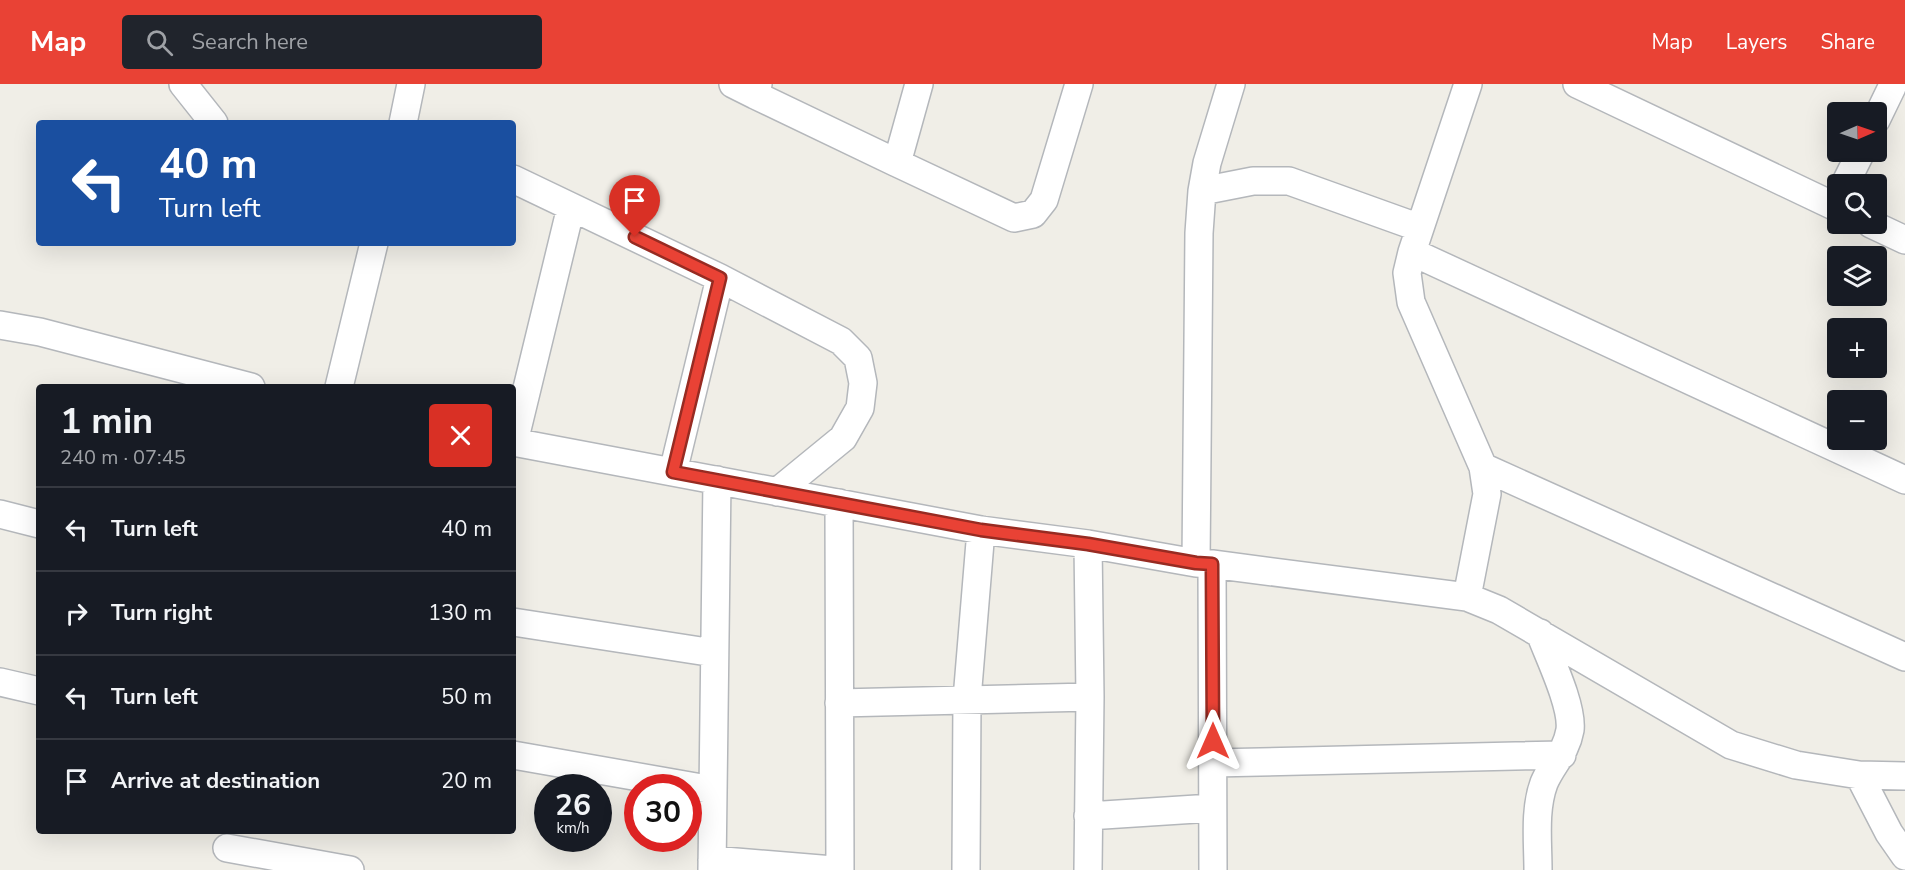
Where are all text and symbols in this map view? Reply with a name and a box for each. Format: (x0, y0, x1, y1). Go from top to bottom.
search box (122, 15, 542, 69)
text: Map (30, 23, 86, 61)
icon: search (143, 26, 176, 59)
text: Search here (191, 27, 308, 57)
text: Map (1651, 28, 1693, 56)
text: Layers (1726, 28, 1787, 56)
text: Share (1820, 28, 1875, 56)
north arrow (1827, 102, 1887, 162)
map controls (1827, 102, 1887, 450)
text: 40 m (159, 136, 258, 193)
icon: left (60, 144, 138, 222)
button: search (1827, 174, 1887, 234)
pin (609, 175, 660, 237)
icon: arrive (618, 184, 651, 217)
text: Turn left (159, 190, 260, 227)
button: layers (1827, 246, 1887, 306)
button: + (1827, 318, 1887, 378)
button: − (1827, 390, 1887, 450)
text: 1 min (60, 397, 153, 446)
button: close (429, 404, 492, 467)
text: 240 m · 07:45 (60, 444, 186, 471)
icon: left (60, 513, 93, 546)
text: Turn left (111, 514, 198, 544)
text: 40 m (441, 514, 492, 544)
icon: right (60, 597, 93, 630)
text: Turn right (111, 598, 212, 628)
text: 130 m (428, 598, 492, 628)
icon: left (60, 681, 93, 714)
text: Turn left (111, 682, 198, 712)
text: 50 m (441, 682, 492, 712)
position arrow (1181, 709, 1245, 773)
icon: arrive (60, 765, 93, 798)
text: Arrive at destination (111, 766, 320, 796)
text: 20 m (441, 766, 492, 796)
speed limit sign: 30 (624, 774, 702, 852)
text: 26 (555, 785, 591, 826)
text: km/h (556, 818, 590, 838)

